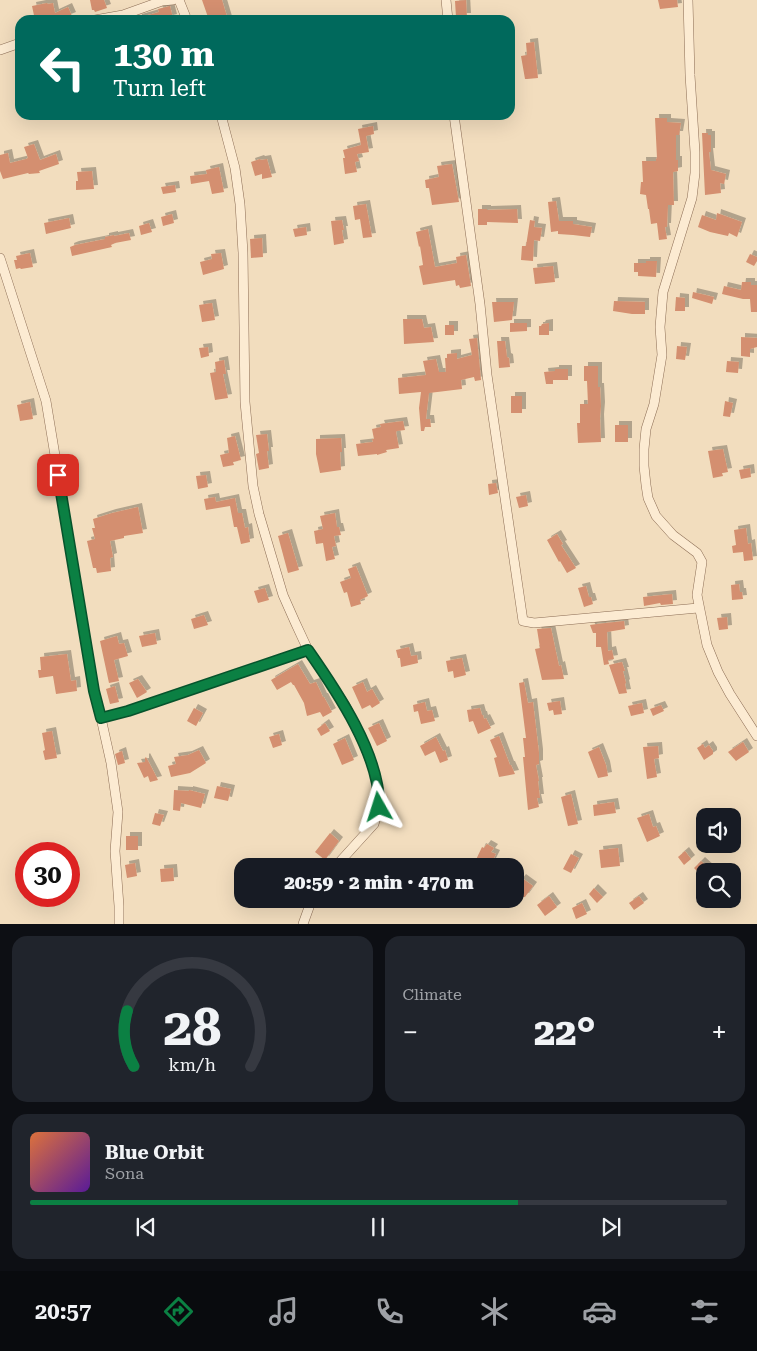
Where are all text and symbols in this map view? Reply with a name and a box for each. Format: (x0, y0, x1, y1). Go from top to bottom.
text: 130 m (113, 34, 214, 75)
icon: left (30, 35, 95, 100)
text: Turn left (113, 76, 206, 101)
pin (37, 454, 79, 496)
icon: arrive (44, 461, 72, 489)
position arrow (352, 780, 404, 832)
map controls (696, 808, 741, 908)
button: sound (696, 808, 741, 853)
speed limit sign: 30 (15, 842, 80, 907)
button: search (696, 863, 741, 908)
text: 20:59 · 2 min · 470 m (284, 871, 474, 894)
text: Climate (403, 985, 462, 1004)
text: 28 (163, 997, 221, 1058)
text: 22° (534, 1010, 596, 1054)
text: − (403, 1016, 418, 1049)
text: + (711, 1016, 727, 1049)
text: km/h (168, 1054, 217, 1075)
text: Blue Orbit (105, 1141, 204, 1164)
text: Sona (105, 1164, 144, 1183)
icon: previous (132, 1213, 160, 1241)
icon: pause (364, 1213, 392, 1241)
icon: next (597, 1213, 625, 1241)
icon: directions (161, 1294, 196, 1329)
icon: music (266, 1294, 301, 1329)
icon: phone (372, 1294, 407, 1329)
icon: climate (477, 1294, 512, 1329)
icon: car (582, 1294, 617, 1329)
icon: filters (687, 1294, 722, 1329)
text: 20:57 (35, 1299, 91, 1324)

